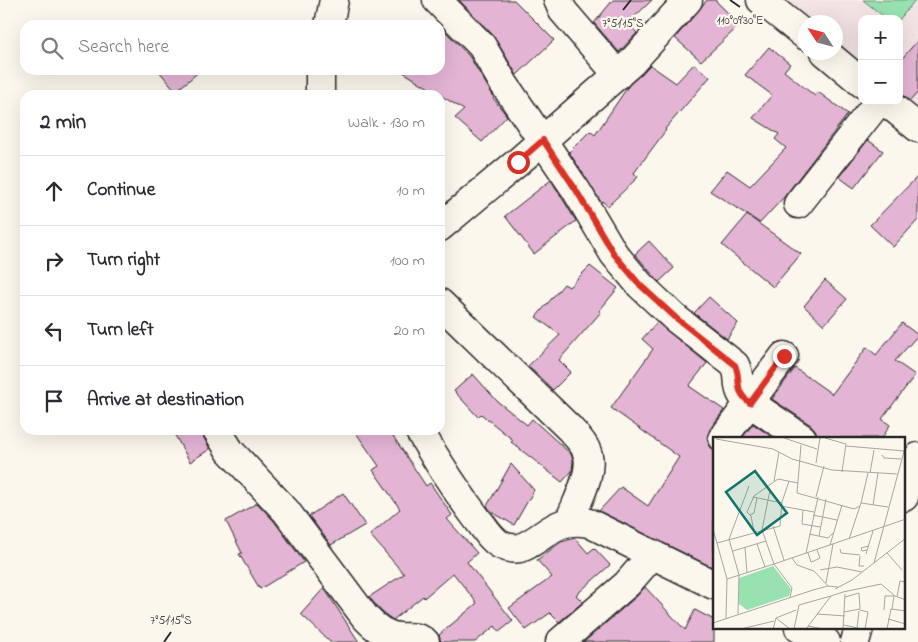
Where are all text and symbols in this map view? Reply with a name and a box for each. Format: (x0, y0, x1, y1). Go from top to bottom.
text: 110°09'30"E (717, 12, 763, 30)
text: 7°51'15"S (602, 15, 644, 33)
north arrow (798, 15, 843, 60)
map controls (858, 15, 903, 105)
button: + (858, 15, 903, 60)
search box (20, 20, 445, 75)
icon: search (38, 34, 66, 62)
text: Search here (78, 34, 169, 61)
button: − (858, 60, 903, 105)
text: 2 min (40, 108, 86, 138)
text: Walk · 130 m (348, 111, 425, 135)
route start (507, 151, 530, 174)
icon: ahead (40, 177, 68, 205)
text: Continue (87, 177, 155, 204)
text: 10 m (397, 179, 425, 203)
icon: right (40, 247, 68, 275)
text: Turn right (87, 247, 160, 274)
text: 100 m (390, 249, 425, 273)
icon: left (40, 317, 68, 345)
text: Turn left (87, 317, 154, 344)
text: 20 m (394, 319, 425, 343)
route end (773, 345, 796, 368)
icon: arrive (40, 387, 68, 415)
text: Arrive at destination (87, 387, 244, 414)
inset map (713, 437, 906, 630)
text: 7°51'15"S (150, 612, 192, 630)

